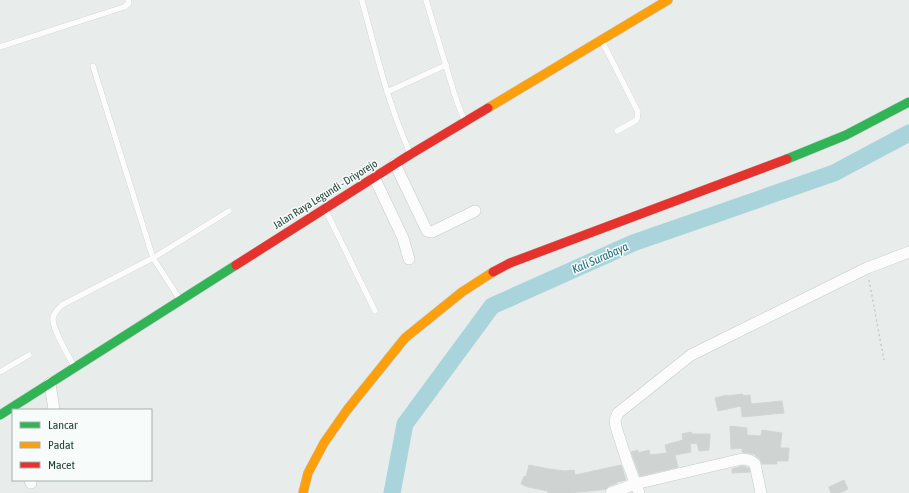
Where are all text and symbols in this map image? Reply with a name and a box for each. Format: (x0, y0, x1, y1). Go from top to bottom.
street label: Jalan Raya Legundi - Driyorejo (271, 157, 379, 231)
water label: Kali Surabaya (570, 239, 631, 277)
legend (12, 409, 152, 481)
text: Lancar (48, 418, 78, 432)
text: Padat (48, 438, 74, 452)
text: Macet (48, 458, 76, 472)

